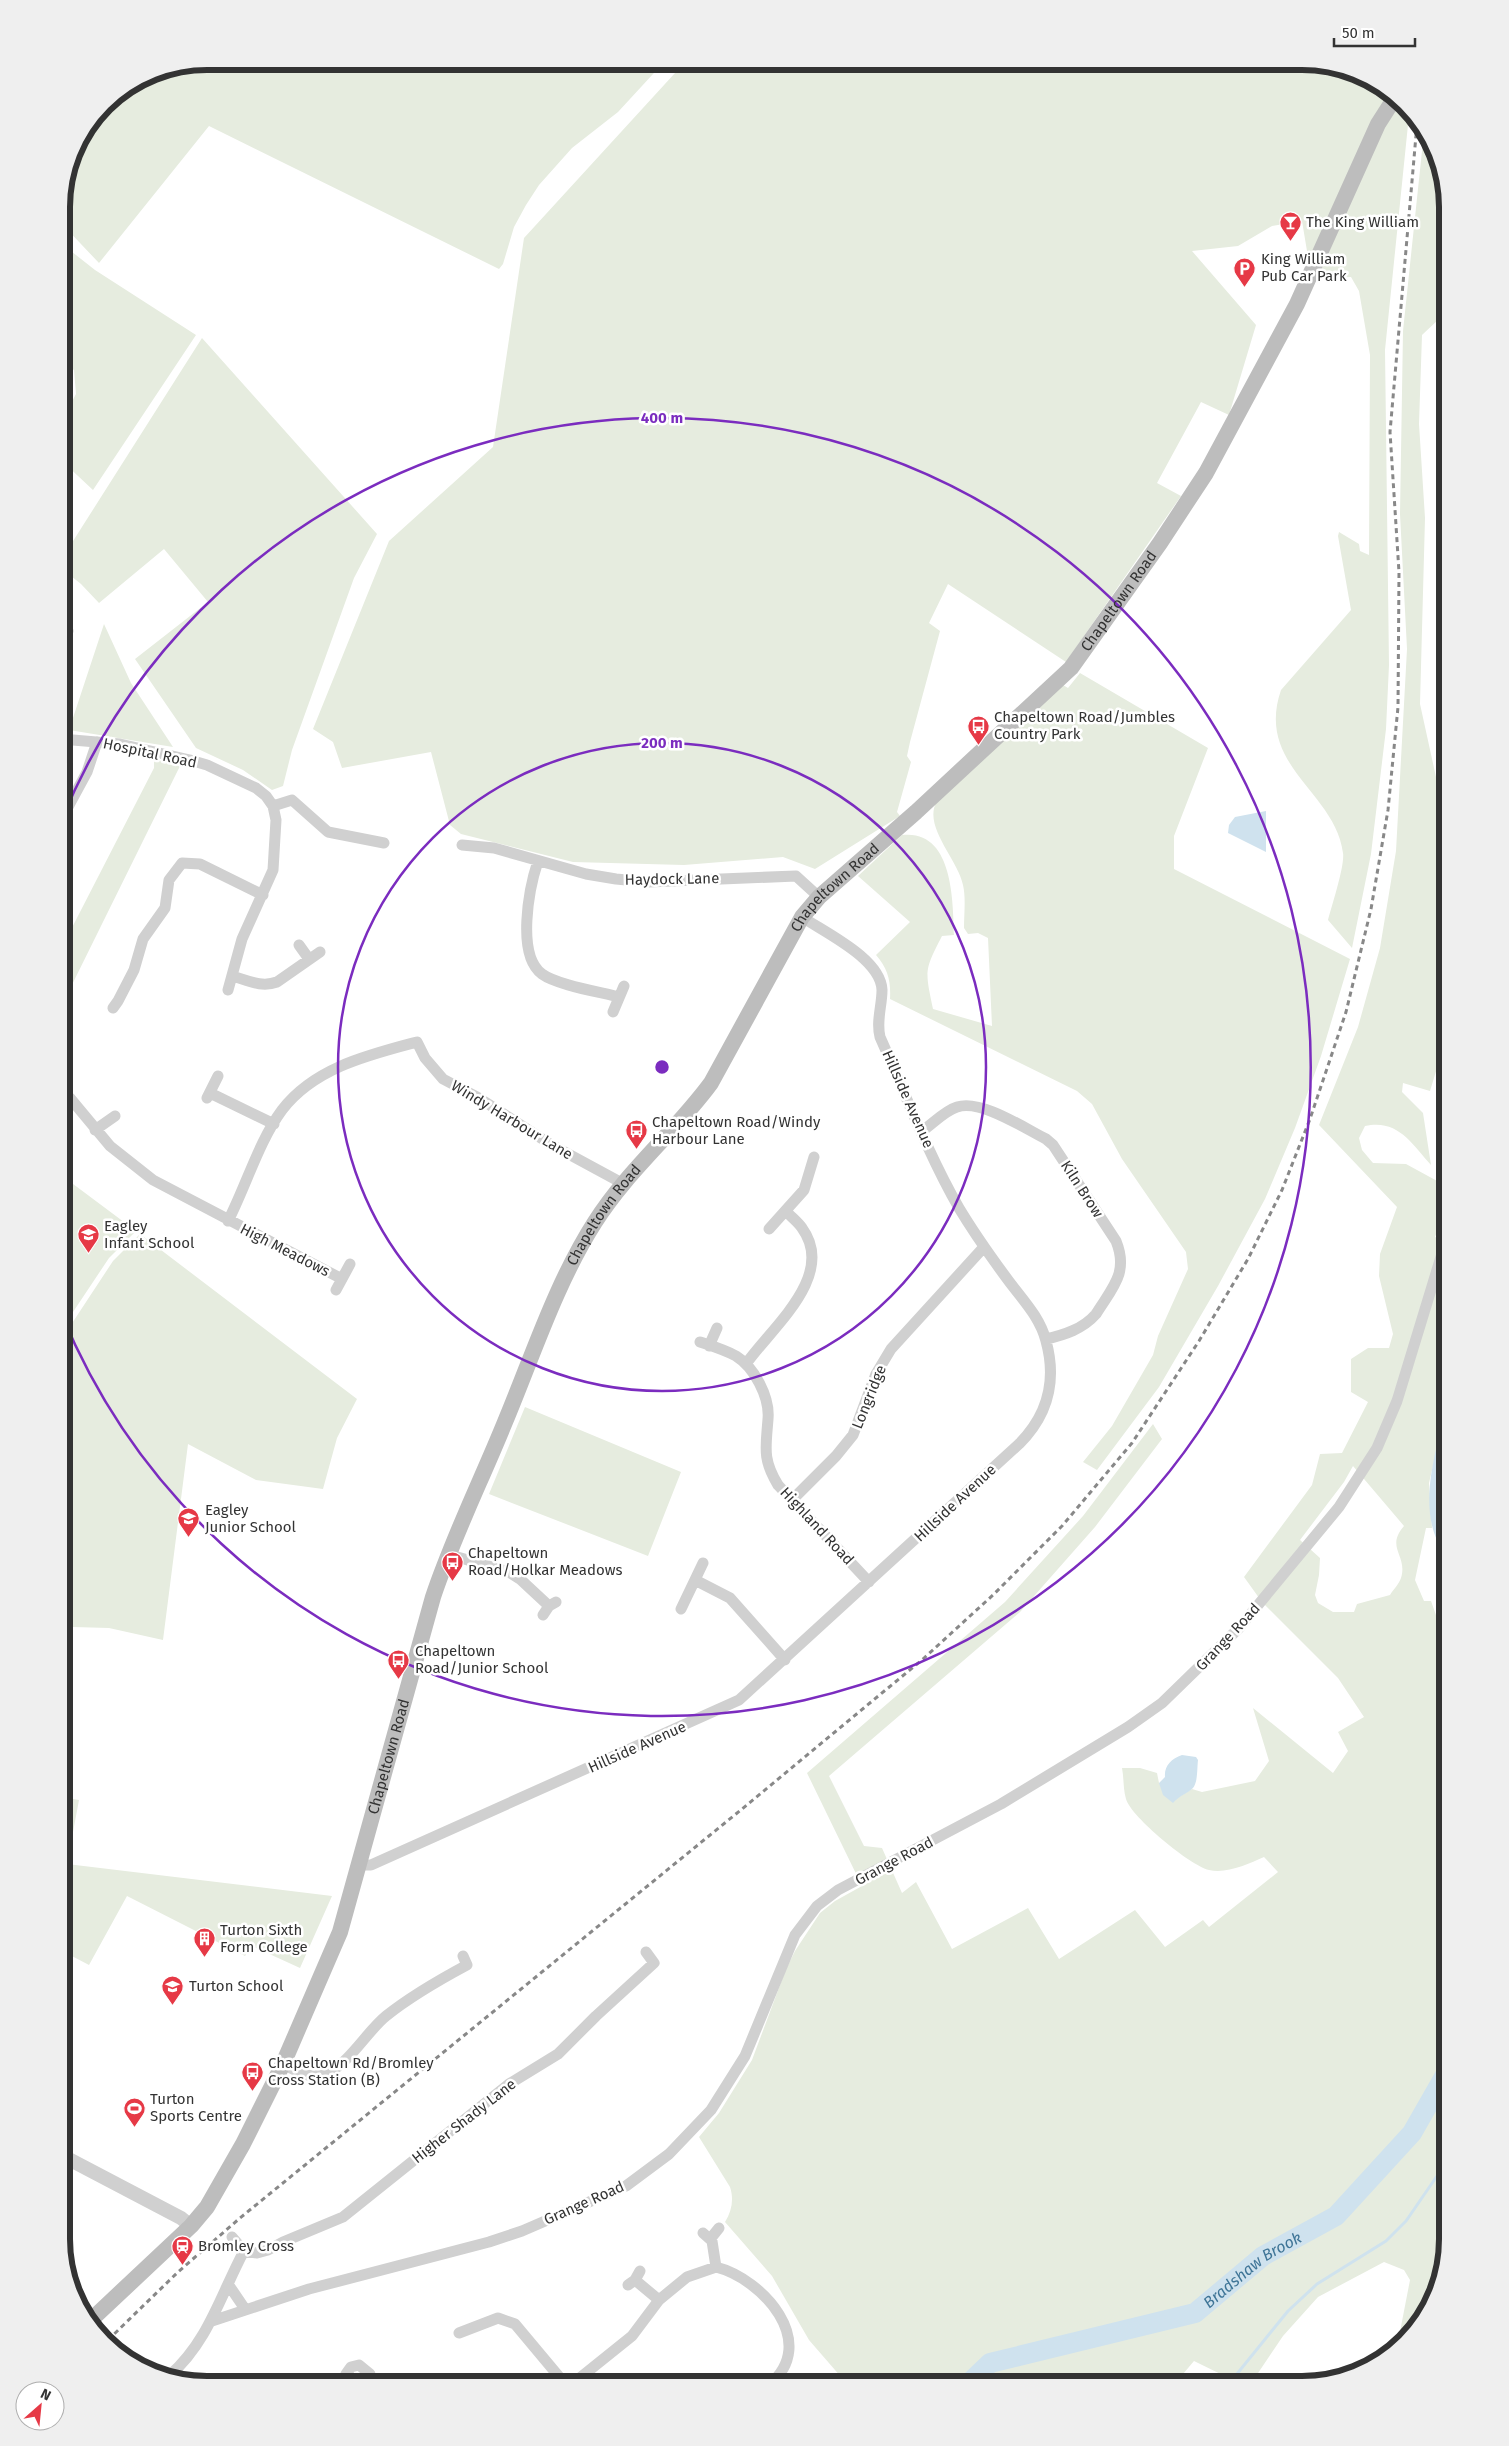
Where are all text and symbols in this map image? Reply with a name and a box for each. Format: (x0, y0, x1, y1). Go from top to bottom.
scale bar (1334, 15, 1415, 47)
text: 50 m (1342, 24, 1375, 42)
bar icon: The King William (1278, 210, 1302, 241)
place label: The King William (1306, 213, 1419, 231)
place label: King William Pub Car Park (1261, 250, 1347, 285)
parking icon: King William Pub Car Park (1233, 256, 1257, 287)
text: 400 m (641, 409, 683, 427)
street label: Chapeltown Road (1077, 547, 1160, 655)
place label: Chapeltown Road/Jumbles Country Park (994, 708, 1175, 743)
bus stop icon: Chapeltown Road/Jumbles Country Park (966, 714, 990, 745)
street label: Hospital Road (101, 734, 199, 772)
text: 200 m (641, 734, 683, 752)
street label: Chapeltown Road (787, 839, 883, 935)
street label: Haydock Lane (625, 869, 719, 889)
street label: Hillside Avenue (878, 1047, 938, 1151)
centre of rings (653, 1058, 671, 1076)
street label: Windy Harbour Lane (448, 1077, 576, 1163)
place label: Chapeltown Road/Windy Harbour Lane (652, 1113, 821, 1148)
bus stop icon: Chapeltown Road/Windy Harbour Lane (624, 1119, 648, 1150)
street label: Kiln Brow (1057, 1157, 1107, 1221)
street label: Chapeltown Road (563, 1161, 645, 1269)
place label: Eagley Infant School (104, 1217, 195, 1252)
street label: High Meadows (237, 1220, 333, 1280)
school or university icon: Eagley Infant School (76, 1223, 100, 1254)
street label: Longridge (848, 1362, 890, 1432)
street label: Hillside Avenue (910, 1460, 1000, 1546)
street label: Highland Road (776, 1483, 858, 1569)
place label: Eagley Junior School (205, 1501, 297, 1536)
school or university icon: Eagley Junior School (177, 1507, 201, 1538)
place label: Chapeltown Road/Holkar Meadows (468, 1544, 622, 1579)
bus stop icon: Chapeltown Road/Holkar Meadows (440, 1550, 464, 1581)
street label: Grange Road (1192, 1599, 1264, 1675)
place label: Chapeltown Road/Junior School (415, 1642, 549, 1677)
bus stop icon: Chapeltown Road/Junior School (387, 1648, 411, 1679)
street label: Chapeltown Road (364, 1697, 413, 1816)
street label: Hillside Avenue (585, 1717, 689, 1777)
street label: Grange Road (852, 1833, 936, 1889)
place label: Turton Sixth Form College (220, 1921, 308, 1956)
building icon: Turton Sixth Form College (192, 1927, 216, 1958)
school or university icon: Turton School (161, 1974, 185, 2005)
place label: Turton School (189, 1977, 284, 1995)
place label: Chapeltown Rd/Bromley Cross Station (B) (268, 2054, 434, 2089)
bus stop icon: Chapeltown Rd/Bromley Cross Station (B) (240, 2060, 264, 2091)
street label: Higher Shady Lane (408, 2075, 520, 2167)
place label: Turton Sports Centre (150, 2090, 242, 2125)
sports icon: Turton Sports Centre (122, 2096, 146, 2127)
street label: Grange Road (541, 2177, 627, 2229)
water label: Bradshaw Brook (1199, 2227, 1305, 2312)
station icon: Bromley Cross (170, 2234, 194, 2265)
place label: Bromley Cross (198, 2237, 294, 2255)
north arrow (15, 2381, 65, 2431)
text: N (38, 2385, 54, 2405)

